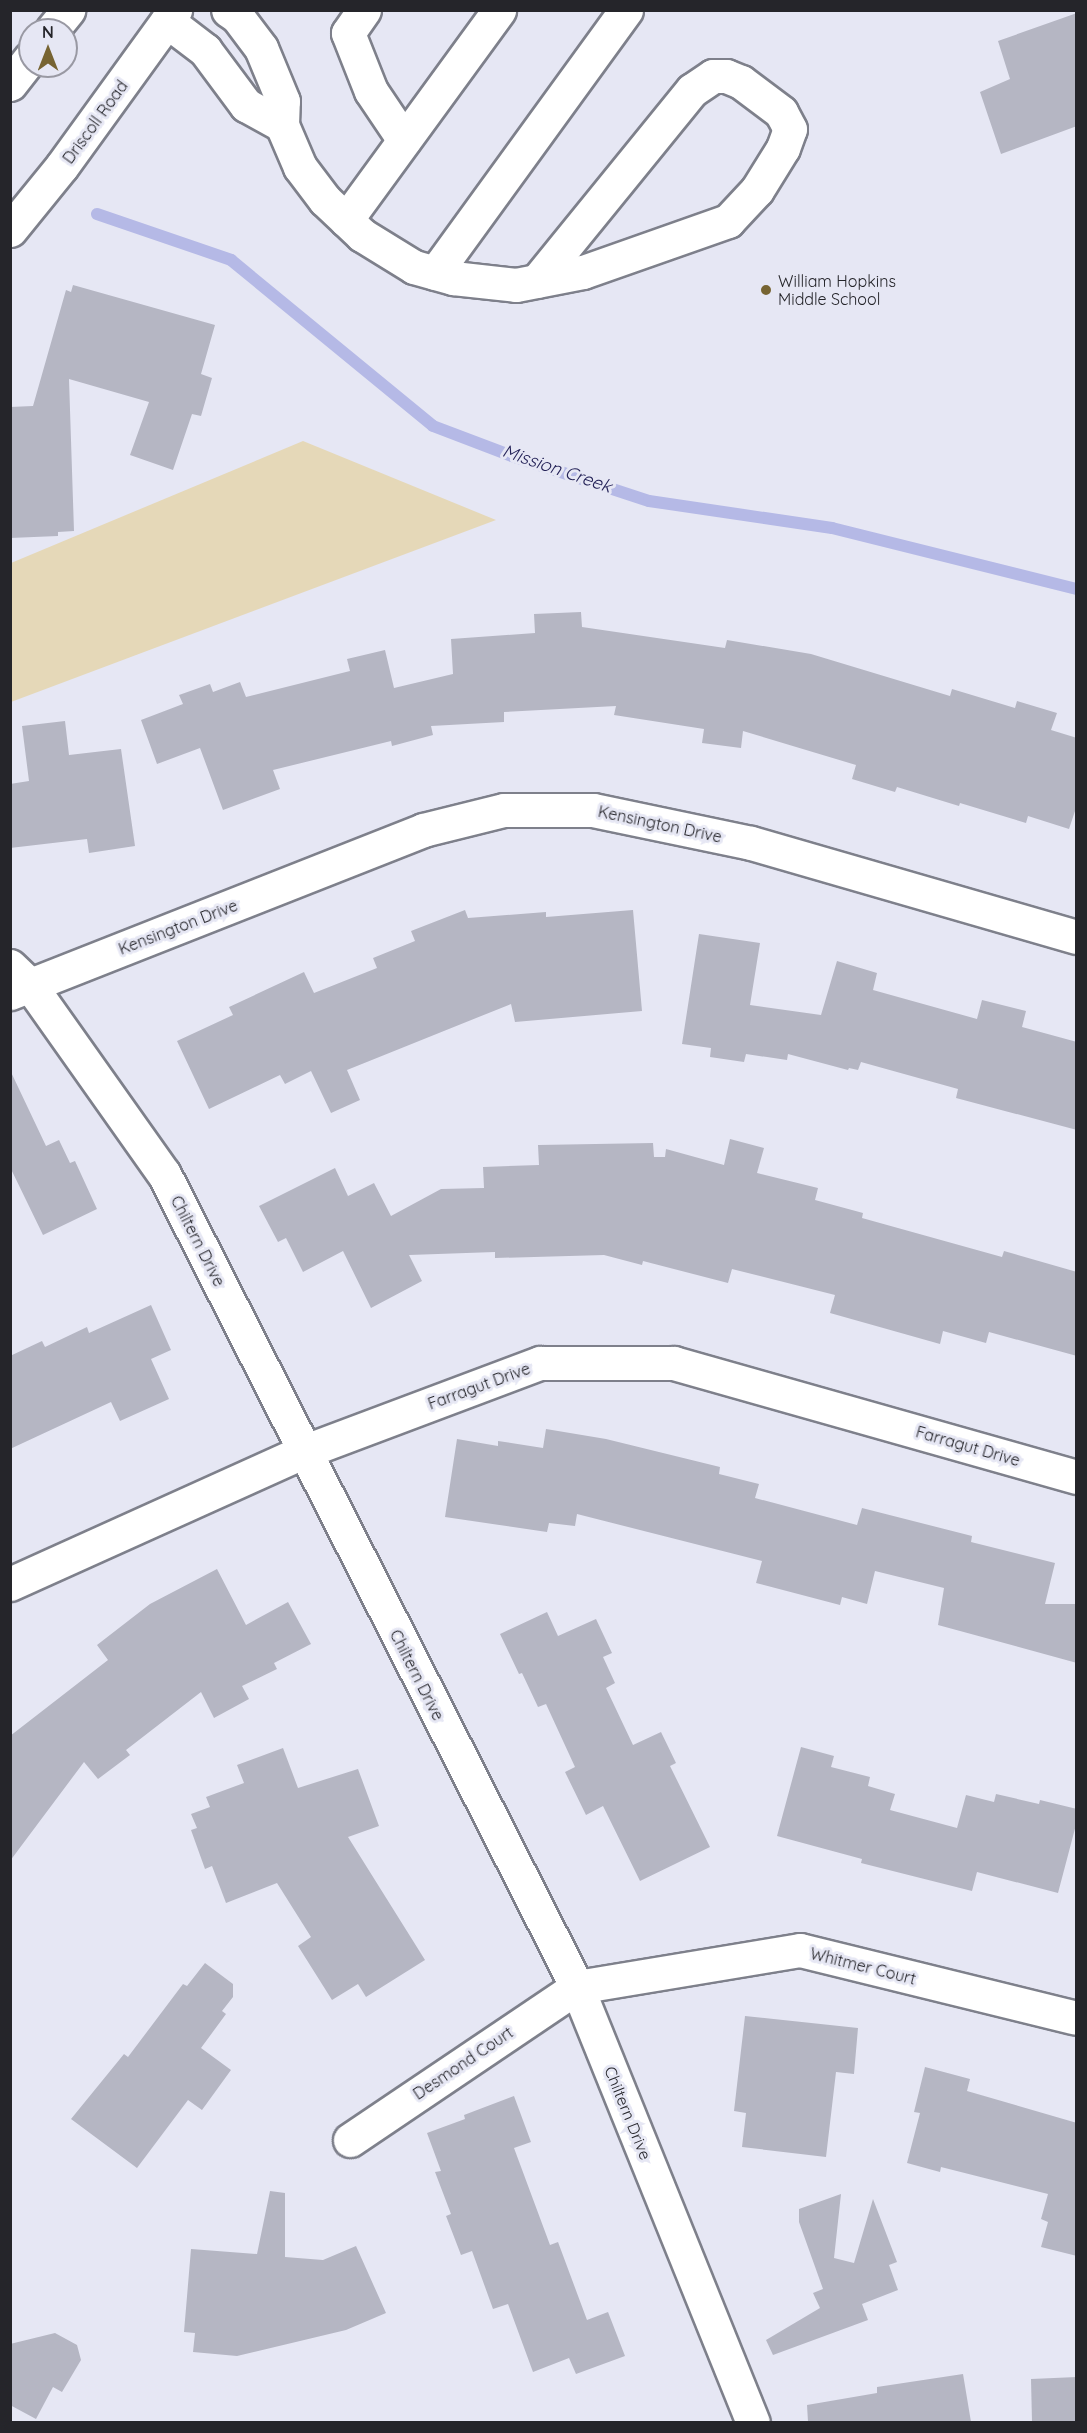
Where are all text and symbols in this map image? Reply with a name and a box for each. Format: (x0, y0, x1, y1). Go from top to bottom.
north arrow (18, 18, 78, 78)
text: N (42, 22, 54, 42)
street label: Driscoll Road (58, 77, 132, 167)
place label: William Hopkins Middle School (778, 271, 896, 309)
marker: William Hopkins Middle School (759, 283, 773, 297)
water label: Mission Creek (500, 440, 614, 498)
street label: Kensington Drive (596, 802, 724, 846)
street label: Kensington Drive (116, 895, 240, 959)
street label: Chiltern Drive (167, 1192, 229, 1290)
street label: Farragut Drive (425, 1359, 533, 1413)
street label: Farragut Drive (914, 1422, 1022, 1470)
street label: Chiltern Drive (386, 1626, 448, 1724)
street label: Whitmer Court (808, 1944, 918, 1988)
street label: Desmond Court (409, 2022, 517, 2104)
street label: Chiltern Drive (601, 2063, 655, 2163)

